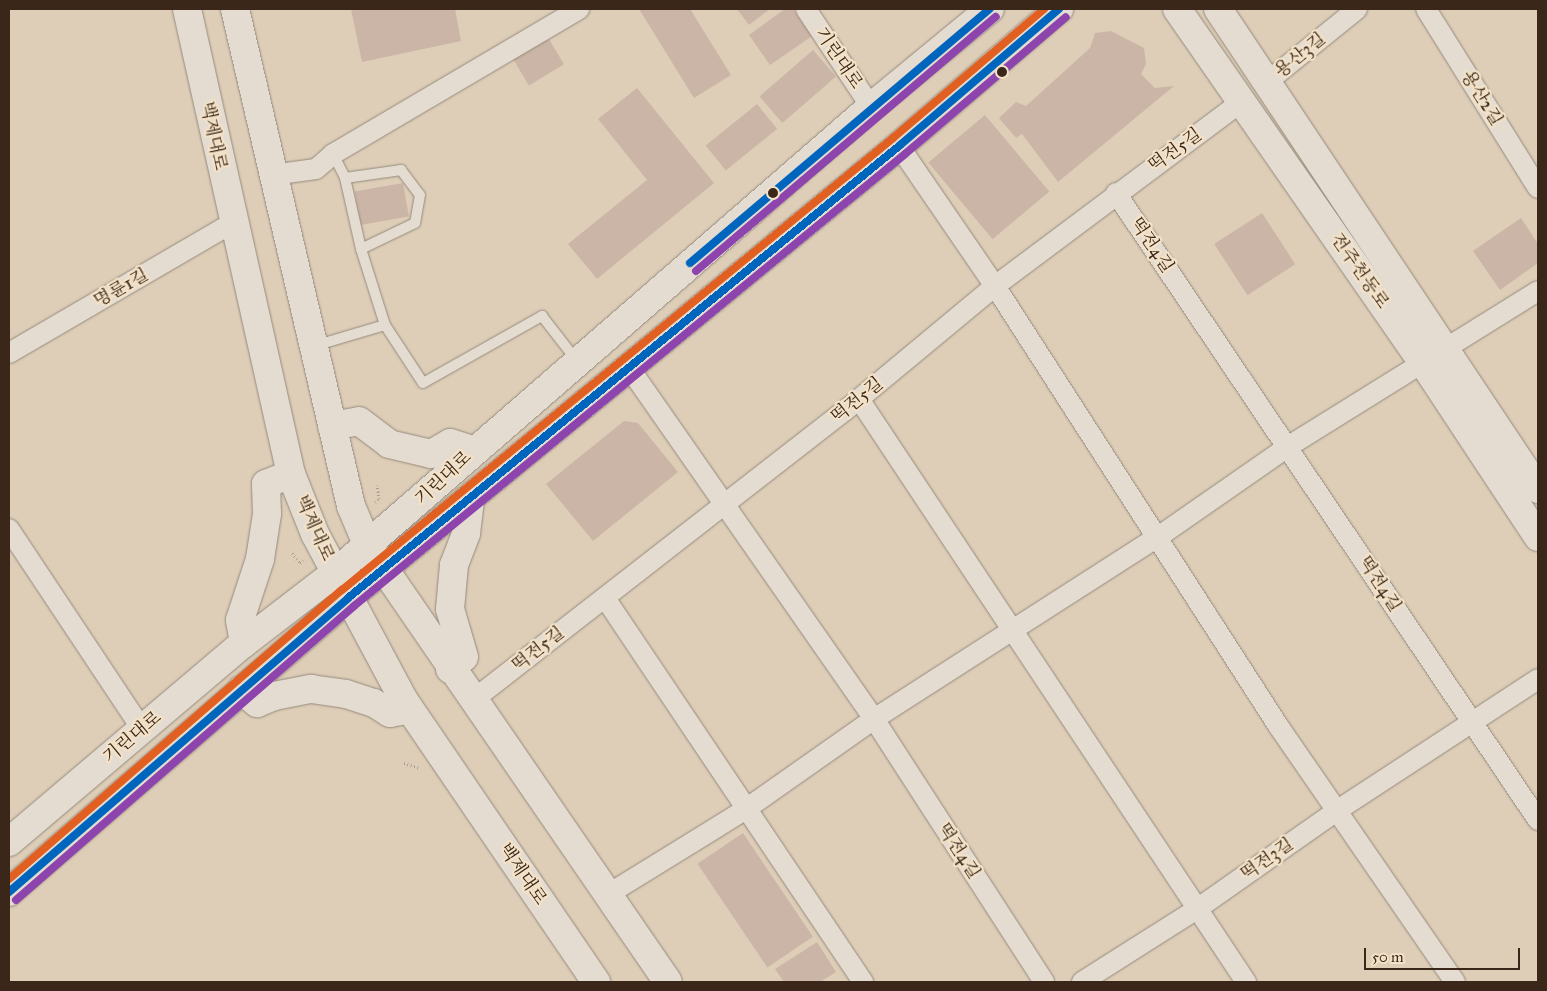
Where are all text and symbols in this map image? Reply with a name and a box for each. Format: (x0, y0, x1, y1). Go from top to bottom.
street label: 기린대로 (811, 23, 867, 93)
street label: 용산3길 (1270, 28, 1330, 82)
street label: 용산2길 (1457, 66, 1507, 130)
unlabelled marker (997, 67, 1007, 77)
street label: 백제대로 (196, 100, 232, 172)
street label: 떡전5길 (1144, 123, 1206, 177)
unlabelled marker (768, 188, 778, 198)
street label: 떡전4길 (1126, 213, 1178, 277)
street label: 전주천동로 (1326, 229, 1394, 313)
street label: 명륜1길 (90, 264, 152, 312)
street label: 떡전5길 (827, 373, 887, 427)
street label: 기린대로 (410, 446, 476, 510)
street label: 백제대로 (291, 492, 339, 564)
street label: 떡전4길 (1354, 552, 1406, 616)
street label: 떡전5길 (508, 622, 568, 676)
street label: 기린대로 (98, 706, 166, 768)
street label: 떡전4길 (933, 819, 985, 883)
street label: 떡전3길 (1236, 833, 1298, 885)
street label: 백제대로 (495, 839, 551, 909)
scale bar (1367, 938, 1523, 970)
text: 50 m (1372, 948, 1404, 966)

